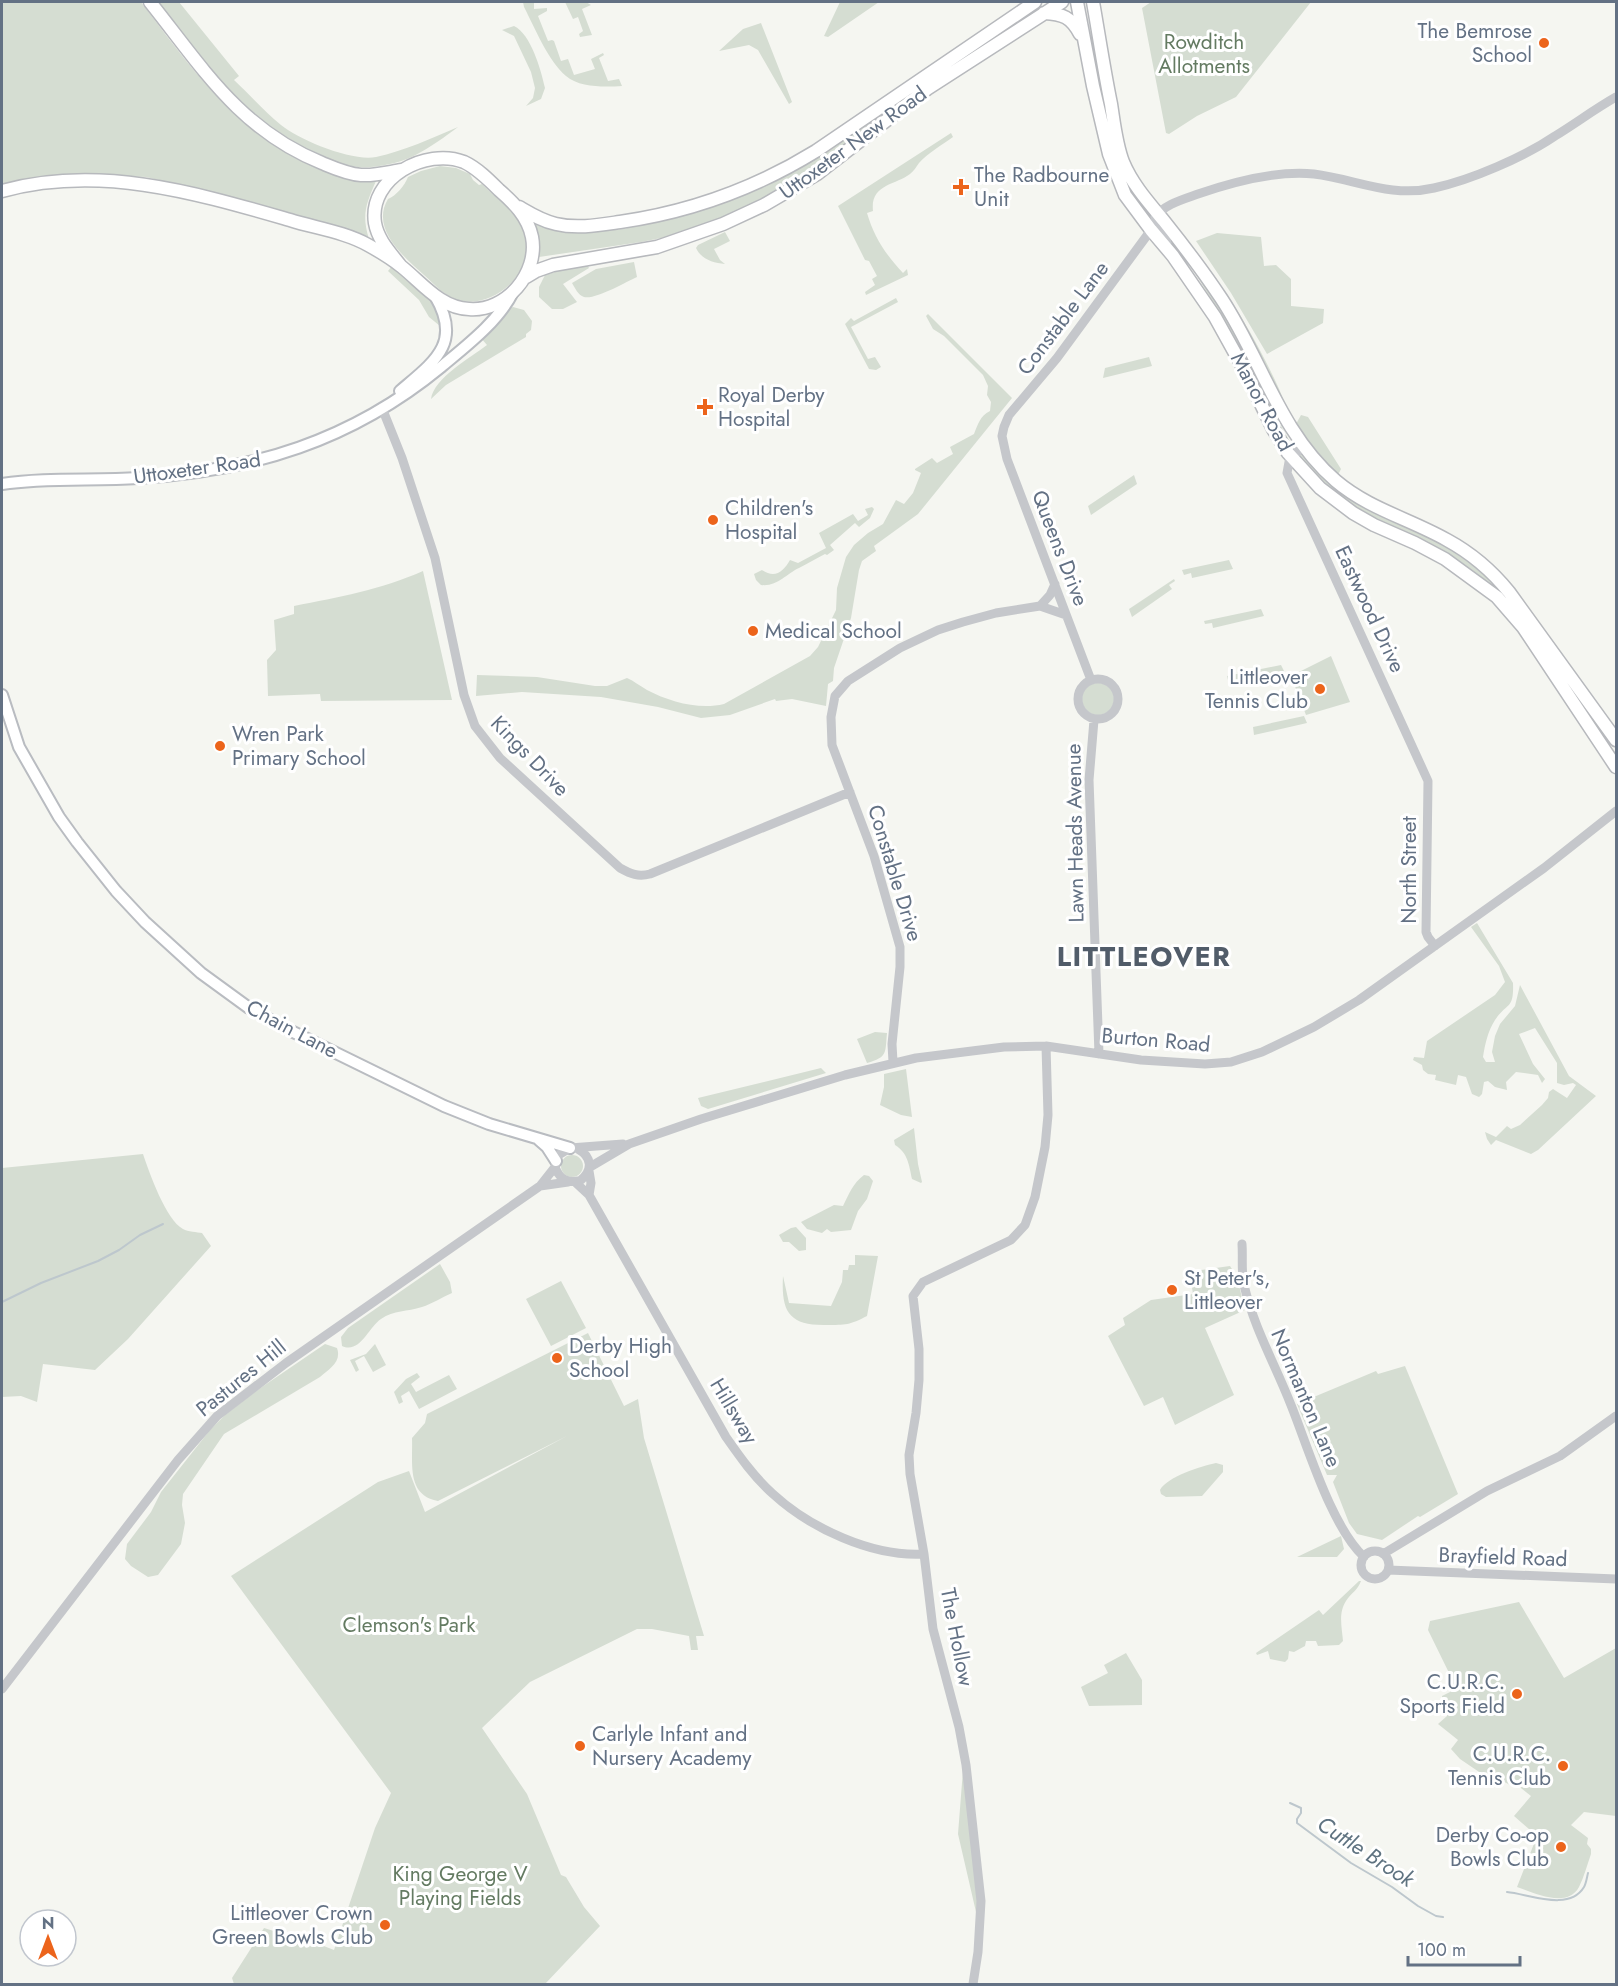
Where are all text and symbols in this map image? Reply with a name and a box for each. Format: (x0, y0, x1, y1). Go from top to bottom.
place label: The Bemrose School (1418, 16, 1532, 70)
park label: Rowditch Allotments (1158, 27, 1250, 81)
marker: The Bemrose School (1537, 36, 1551, 50)
street label: Uttoxeter New Road (773, 79, 933, 207)
place label: The Radbourne Unit (974, 160, 1109, 214)
marker: The Radbourne Unit (952, 178, 970, 196)
street label: Constable Lane (1010, 255, 1116, 381)
street label: Manor Road (1223, 347, 1301, 457)
place label: Royal Derby Hospital (718, 380, 825, 434)
marker: Royal Derby Hospital (696, 398, 714, 416)
street label: Uttoxeter Road (131, 444, 263, 492)
street label: Queens Drive (1024, 486, 1096, 610)
place label: Children's Hospital (725, 493, 813, 547)
marker: Children's Hospital (706, 513, 720, 527)
street label: Eastwood Drive (1327, 541, 1413, 678)
place label: Medical School (765, 616, 902, 646)
marker: Medical School (746, 624, 760, 638)
place label: Littleover Tennis Club (1205, 662, 1309, 716)
marker: Littleover Tennis Club (1313, 682, 1327, 696)
street label: Kings Drive (484, 709, 576, 803)
place label: Wren Park Primary School (232, 719, 366, 773)
marker: Wren Park Primary School (213, 739, 227, 753)
street label: Lawn Heads Avenue (1058, 743, 1092, 923)
street label: Constable Drive (860, 801, 930, 945)
street label: North Street (1394, 816, 1424, 924)
district label: LITTLEOVER (1057, 937, 1231, 976)
street label: Chain Lane (241, 992, 343, 1066)
street label: Burton Road (1100, 1020, 1212, 1060)
place label: St Peter's, Littleover (1184, 1263, 1270, 1317)
marker: St Peter's, Littleover (1165, 1283, 1179, 1297)
street label: Normanton Lane (1263, 1324, 1349, 1472)
place label: Derby High School (569, 1331, 672, 1385)
street label: Pastures Hill (190, 1332, 292, 1424)
marker: Derby High School (550, 1351, 564, 1365)
street label: Hillsway (703, 1372, 766, 1450)
street label: Brayfield Road (1438, 1540, 1568, 1574)
street label: The Hollow (933, 1585, 981, 1689)
park label: Clemson's Park (343, 1610, 476, 1640)
place label: C.U.R.C. Sports Field (1399, 1667, 1505, 1721)
marker: C.U.R.C. Sports Field (1510, 1687, 1524, 1701)
place label: Carlyle Infant and Nursery Academy (592, 1719, 752, 1773)
marker: Carlyle Infant and Nursery Academy (573, 1739, 587, 1753)
place label: C.U.R.C. Tennis Club (1448, 1739, 1551, 1793)
marker: C.U.R.C. Tennis Club (1556, 1759, 1570, 1773)
water label: Cuttle Brook (1311, 1808, 1422, 1895)
place label: Derby Co-op Bowls Club (1436, 1820, 1549, 1874)
marker: Derby Co-op Bowls Club (1554, 1840, 1568, 1854)
park label: King George V Playing Fields (392, 1859, 528, 1913)
place label: Littleover Crown Green Bowls Club (212, 1898, 373, 1952)
north arrow (18, 1908, 78, 1968)
text: N (42, 1912, 54, 1935)
marker: Littleover Crown Green Bowls Club (378, 1918, 392, 1932)
scale bar (1408, 1929, 1520, 1967)
text: 100 m (1417, 1937, 1466, 1963)

